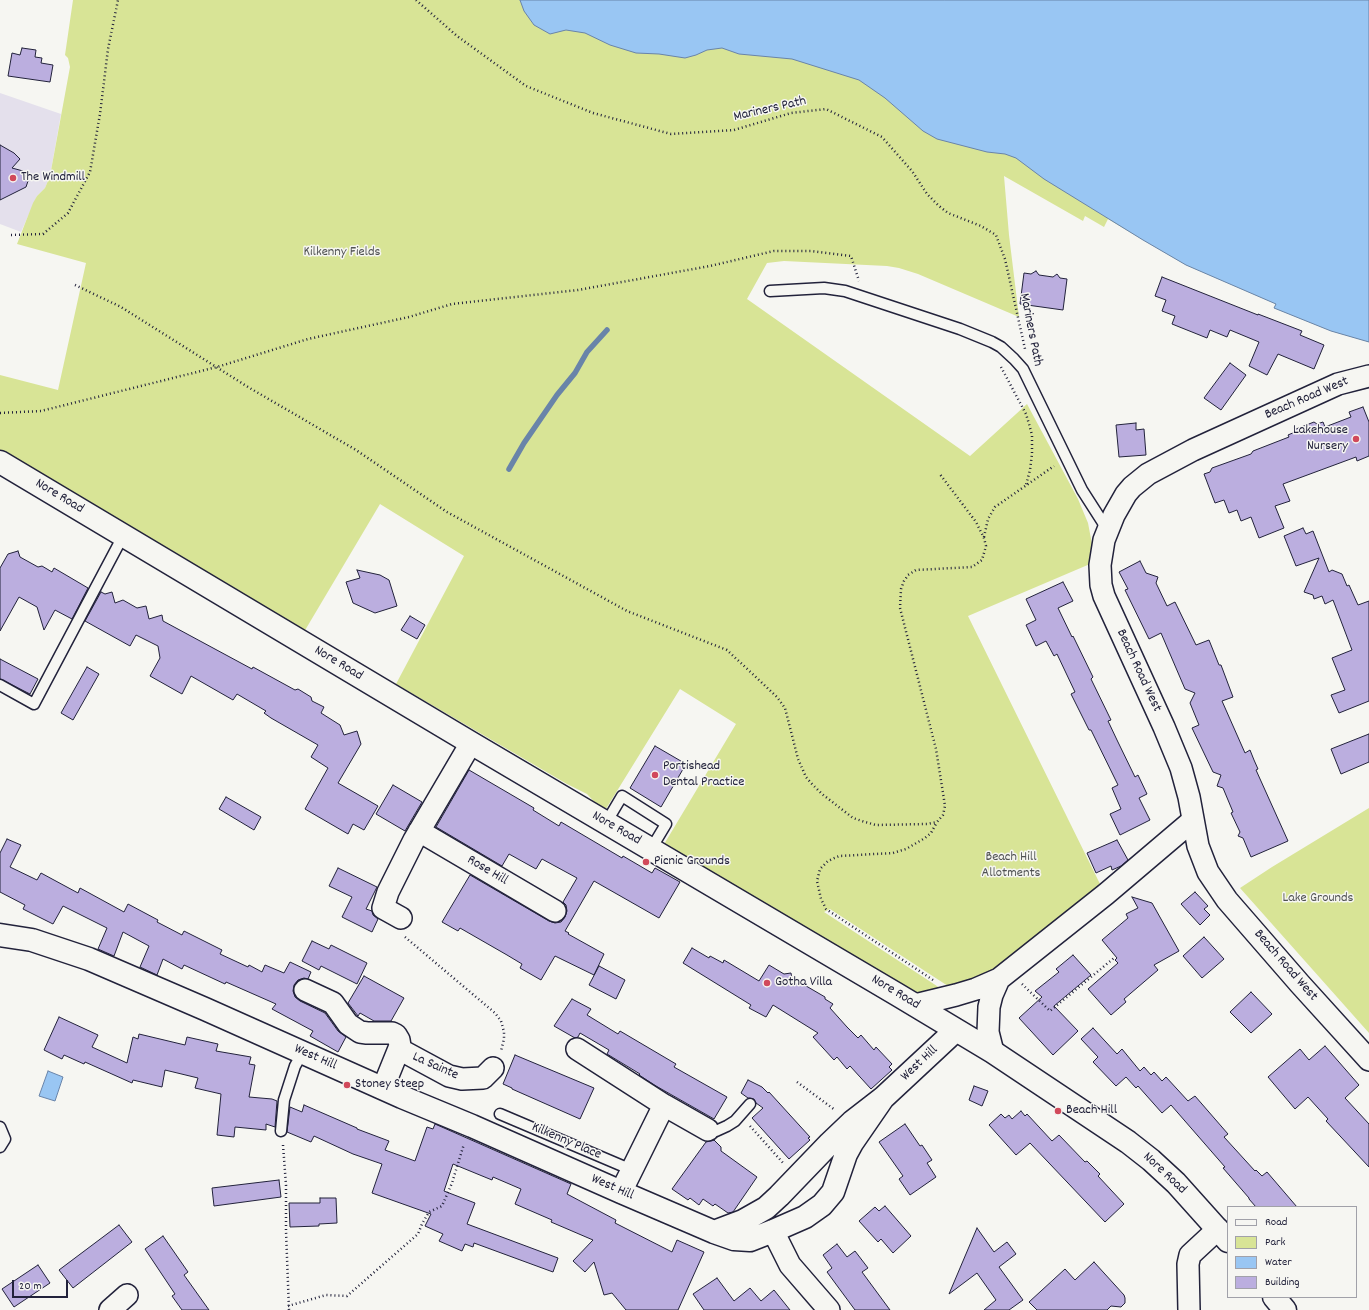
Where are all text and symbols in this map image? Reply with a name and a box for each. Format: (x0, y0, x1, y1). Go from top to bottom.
street label: Mariners Path (732, 93, 808, 127)
place label: The Windmill (21, 170, 85, 186)
marker: The Windmill (8, 173, 18, 183)
park label: Kilkenny Fields (304, 245, 380, 261)
street label: Mariners Path (1015, 292, 1045, 368)
street label: Beach Road West (1263, 374, 1351, 424)
place label: Lakehouse Nursery (1293, 423, 1348, 456)
marker: Lakehouse Nursery (1351, 434, 1361, 444)
street label: Nore Road (32, 476, 86, 518)
street label: Beach Road West (1112, 627, 1164, 715)
street label: Nore Road (311, 643, 365, 685)
place label: Portishead Dental Practice (663, 759, 744, 792)
marker: Portishead Dental Practice (650, 770, 660, 780)
street label: Nore Road (588, 808, 644, 850)
park label: Beach Hill Allotments (981, 850, 1041, 882)
street label: Rose Hill (464, 852, 510, 890)
place label: Picnic Grounds (654, 854, 730, 870)
marker: Picnic Grounds (641, 857, 651, 867)
park label: Lake Grounds (1283, 891, 1353, 907)
street label: Beach Road West (1249, 927, 1321, 1005)
street label: Nore Road (868, 972, 922, 1014)
place label: Gotha Villa (775, 975, 832, 991)
marker: Gotha Villa (762, 978, 772, 988)
street label: West Hill (291, 1041, 339, 1075)
street label: West Hill (898, 1043, 942, 1085)
street label: La Sainte (409, 1049, 461, 1085)
place label: Stoney Steep (355, 1077, 424, 1093)
marker: Stoney Steep (342, 1080, 352, 1090)
place label: Beach Hill (1066, 1103, 1117, 1119)
marker: Beach Hill (1053, 1106, 1063, 1116)
street label: Kilkenny Place (529, 1120, 603, 1164)
street label: Nore Road (1139, 1149, 1189, 1199)
street label: West Hill (588, 1171, 636, 1205)
legend (1227, 1206, 1357, 1298)
text: Road (1265, 1214, 1287, 1231)
text: Park (1265, 1234, 1285, 1251)
text: Water (1265, 1254, 1292, 1271)
scale bar (14, 1272, 70, 1298)
text: Building (1265, 1274, 1300, 1291)
text: 20 m (19, 1278, 42, 1295)

